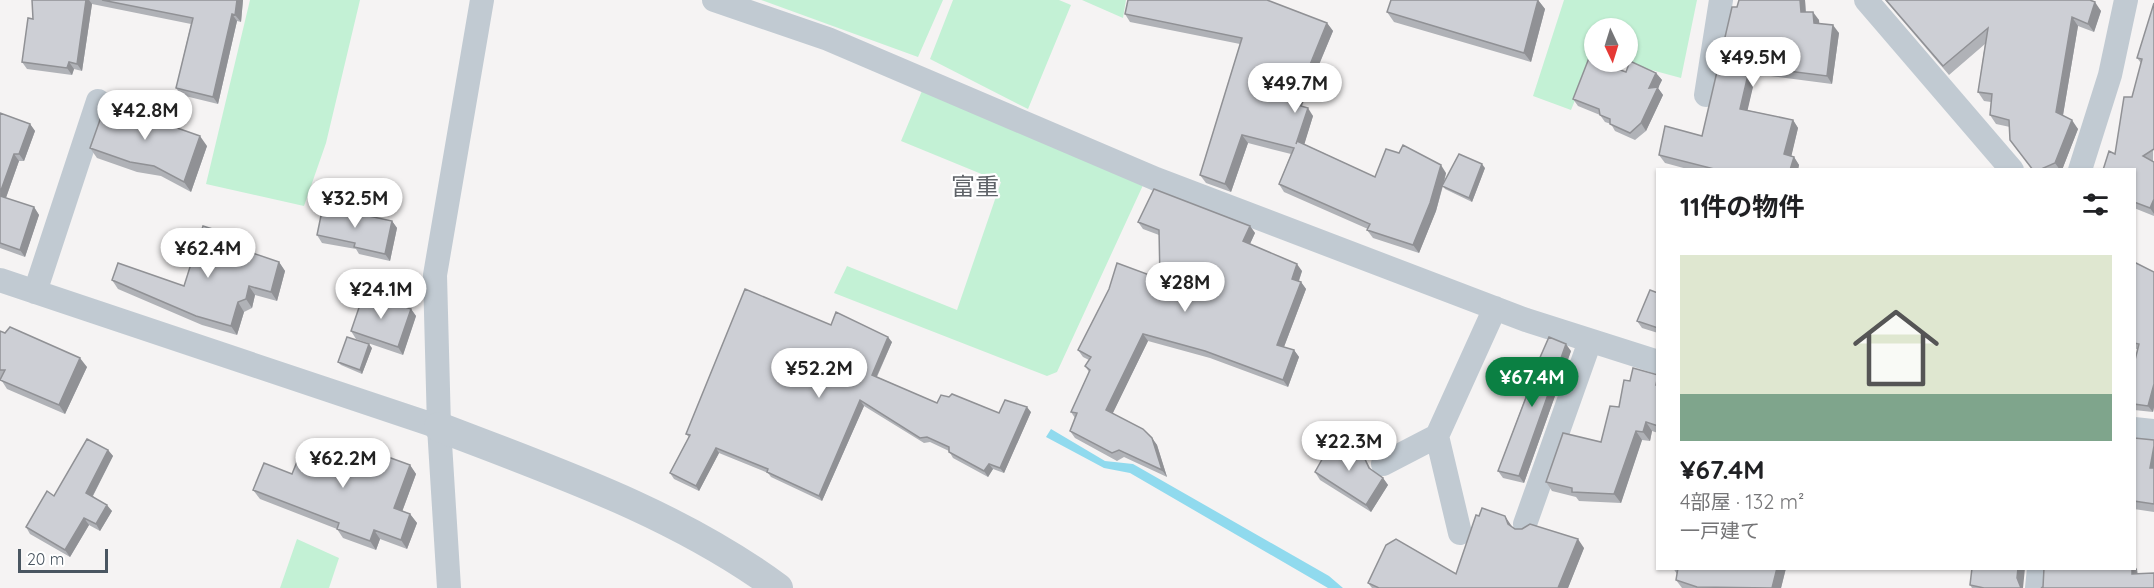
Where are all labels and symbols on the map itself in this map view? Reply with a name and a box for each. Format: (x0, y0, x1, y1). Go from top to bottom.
north arrow (1584, 18, 1638, 72)
pin: ¥49.5M (1704, 37, 1802, 88)
pin: ¥49.7M (1246, 63, 1344, 114)
pin: ¥42.8M (96, 90, 194, 141)
district label: 富重 (951, 171, 999, 201)
pin: ¥32.5M (306, 178, 404, 229)
pin: ¥62.4M (159, 228, 257, 279)
pin: ¥28M (1149, 262, 1221, 313)
pin: ¥24.1M (332, 269, 430, 320)
pin: ¥52.2M (770, 348, 868, 399)
pin: ¥67.4M (1483, 357, 1581, 408)
pin: ¥22.3M (1300, 421, 1398, 472)
pin: ¥62.2M (294, 438, 392, 489)
scale bar (18, 546, 108, 574)

